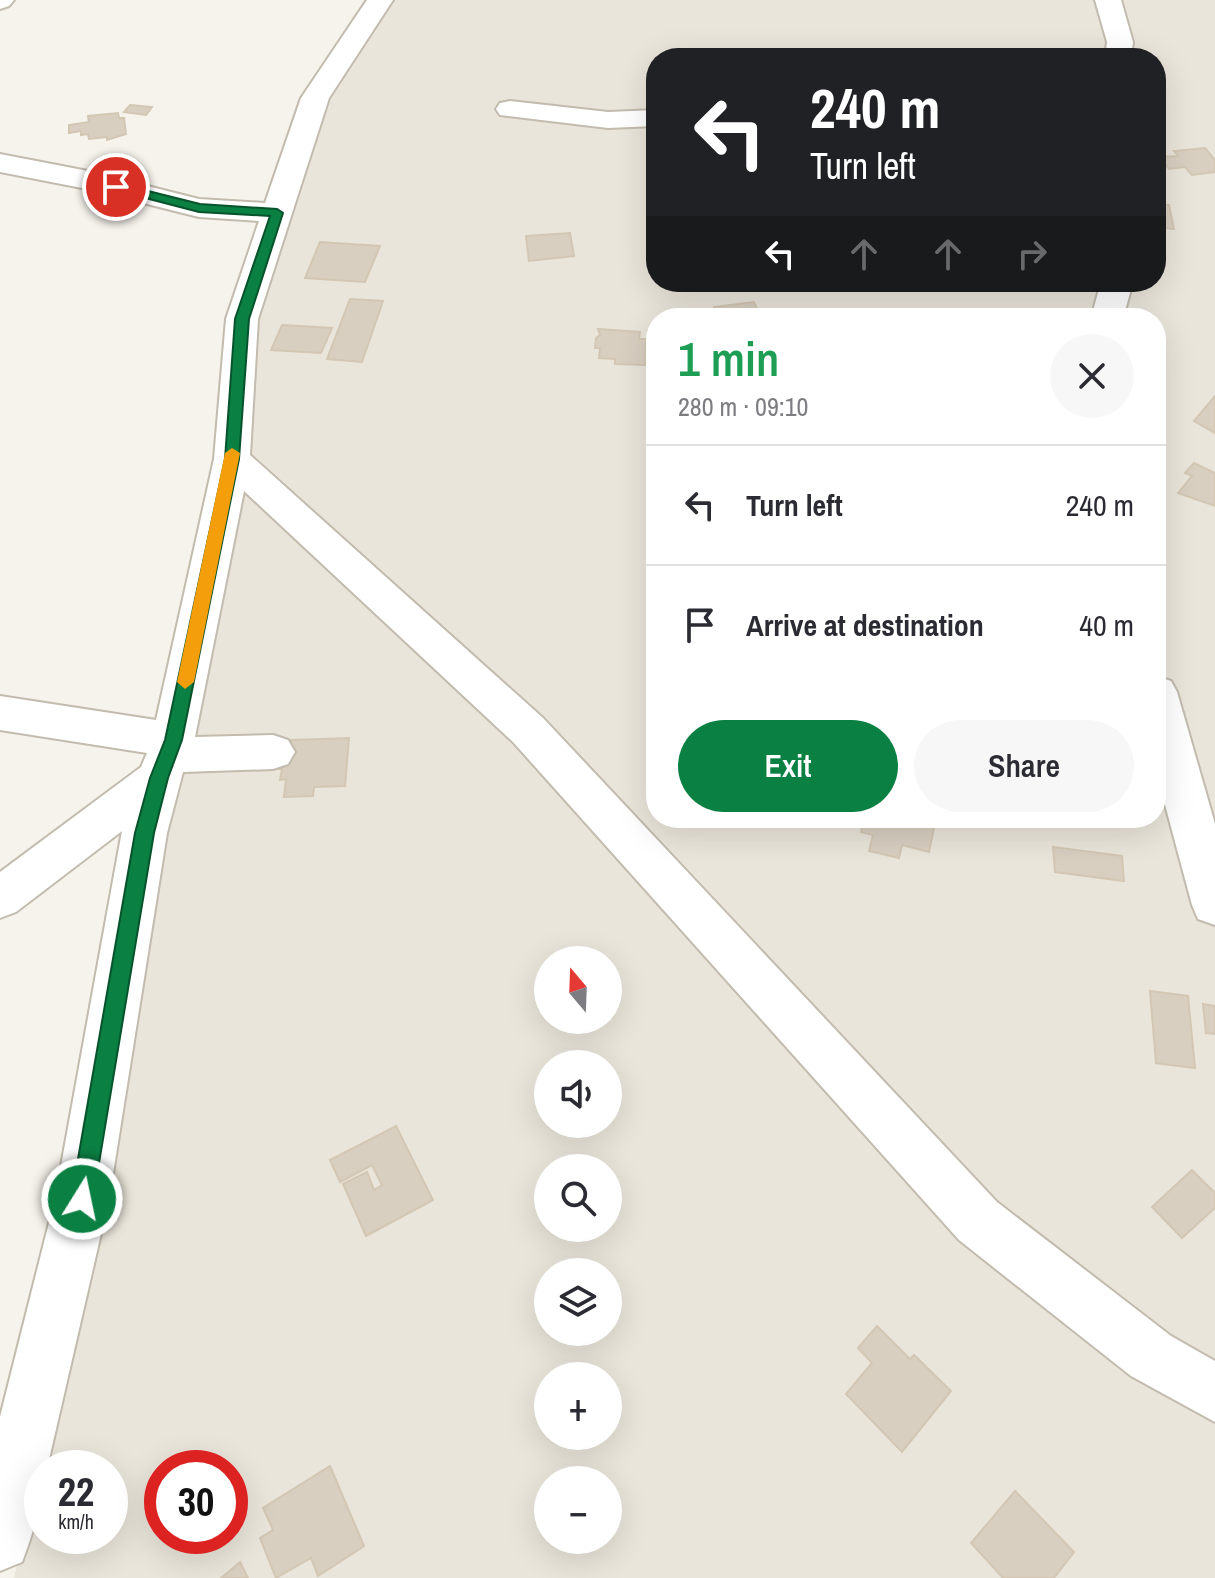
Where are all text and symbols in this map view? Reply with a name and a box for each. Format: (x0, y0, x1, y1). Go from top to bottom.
text: 240 m (810, 70, 940, 145)
icon: left (678, 80, 782, 184)
text: Turn left (810, 142, 916, 190)
pin (82, 153, 150, 221)
icon: arrive (94, 165, 138, 209)
icon: left (758, 232, 802, 276)
icon: ahead (842, 232, 886, 276)
icon: ahead (926, 232, 970, 276)
icon: right (1010, 232, 1054, 276)
text: 1 min (678, 326, 779, 391)
button: close (1050, 334, 1134, 418)
text: 280 m · 09:10 (678, 389, 808, 424)
icon: left (678, 483, 722, 527)
text: Turn left (746, 485, 843, 525)
text: 240 m (1066, 485, 1134, 525)
icon: arrive (678, 603, 722, 647)
text: Arrive at destination (746, 605, 984, 645)
text: 40 m (1079, 605, 1134, 645)
button: Exit (678, 720, 898, 812)
button: Share (914, 720, 1134, 812)
north arrow (534, 946, 622, 1034)
map controls (534, 946, 622, 1554)
button: sound (534, 1050, 622, 1138)
button: search (534, 1154, 622, 1242)
position arrow (40, 1157, 124, 1241)
button: layers (534, 1258, 622, 1346)
button: + (534, 1362, 622, 1450)
speed limit sign: 30 (144, 1450, 248, 1554)
text: 22 (58, 1465, 94, 1518)
button: − (534, 1466, 622, 1554)
text: km/h (58, 1508, 94, 1535)

